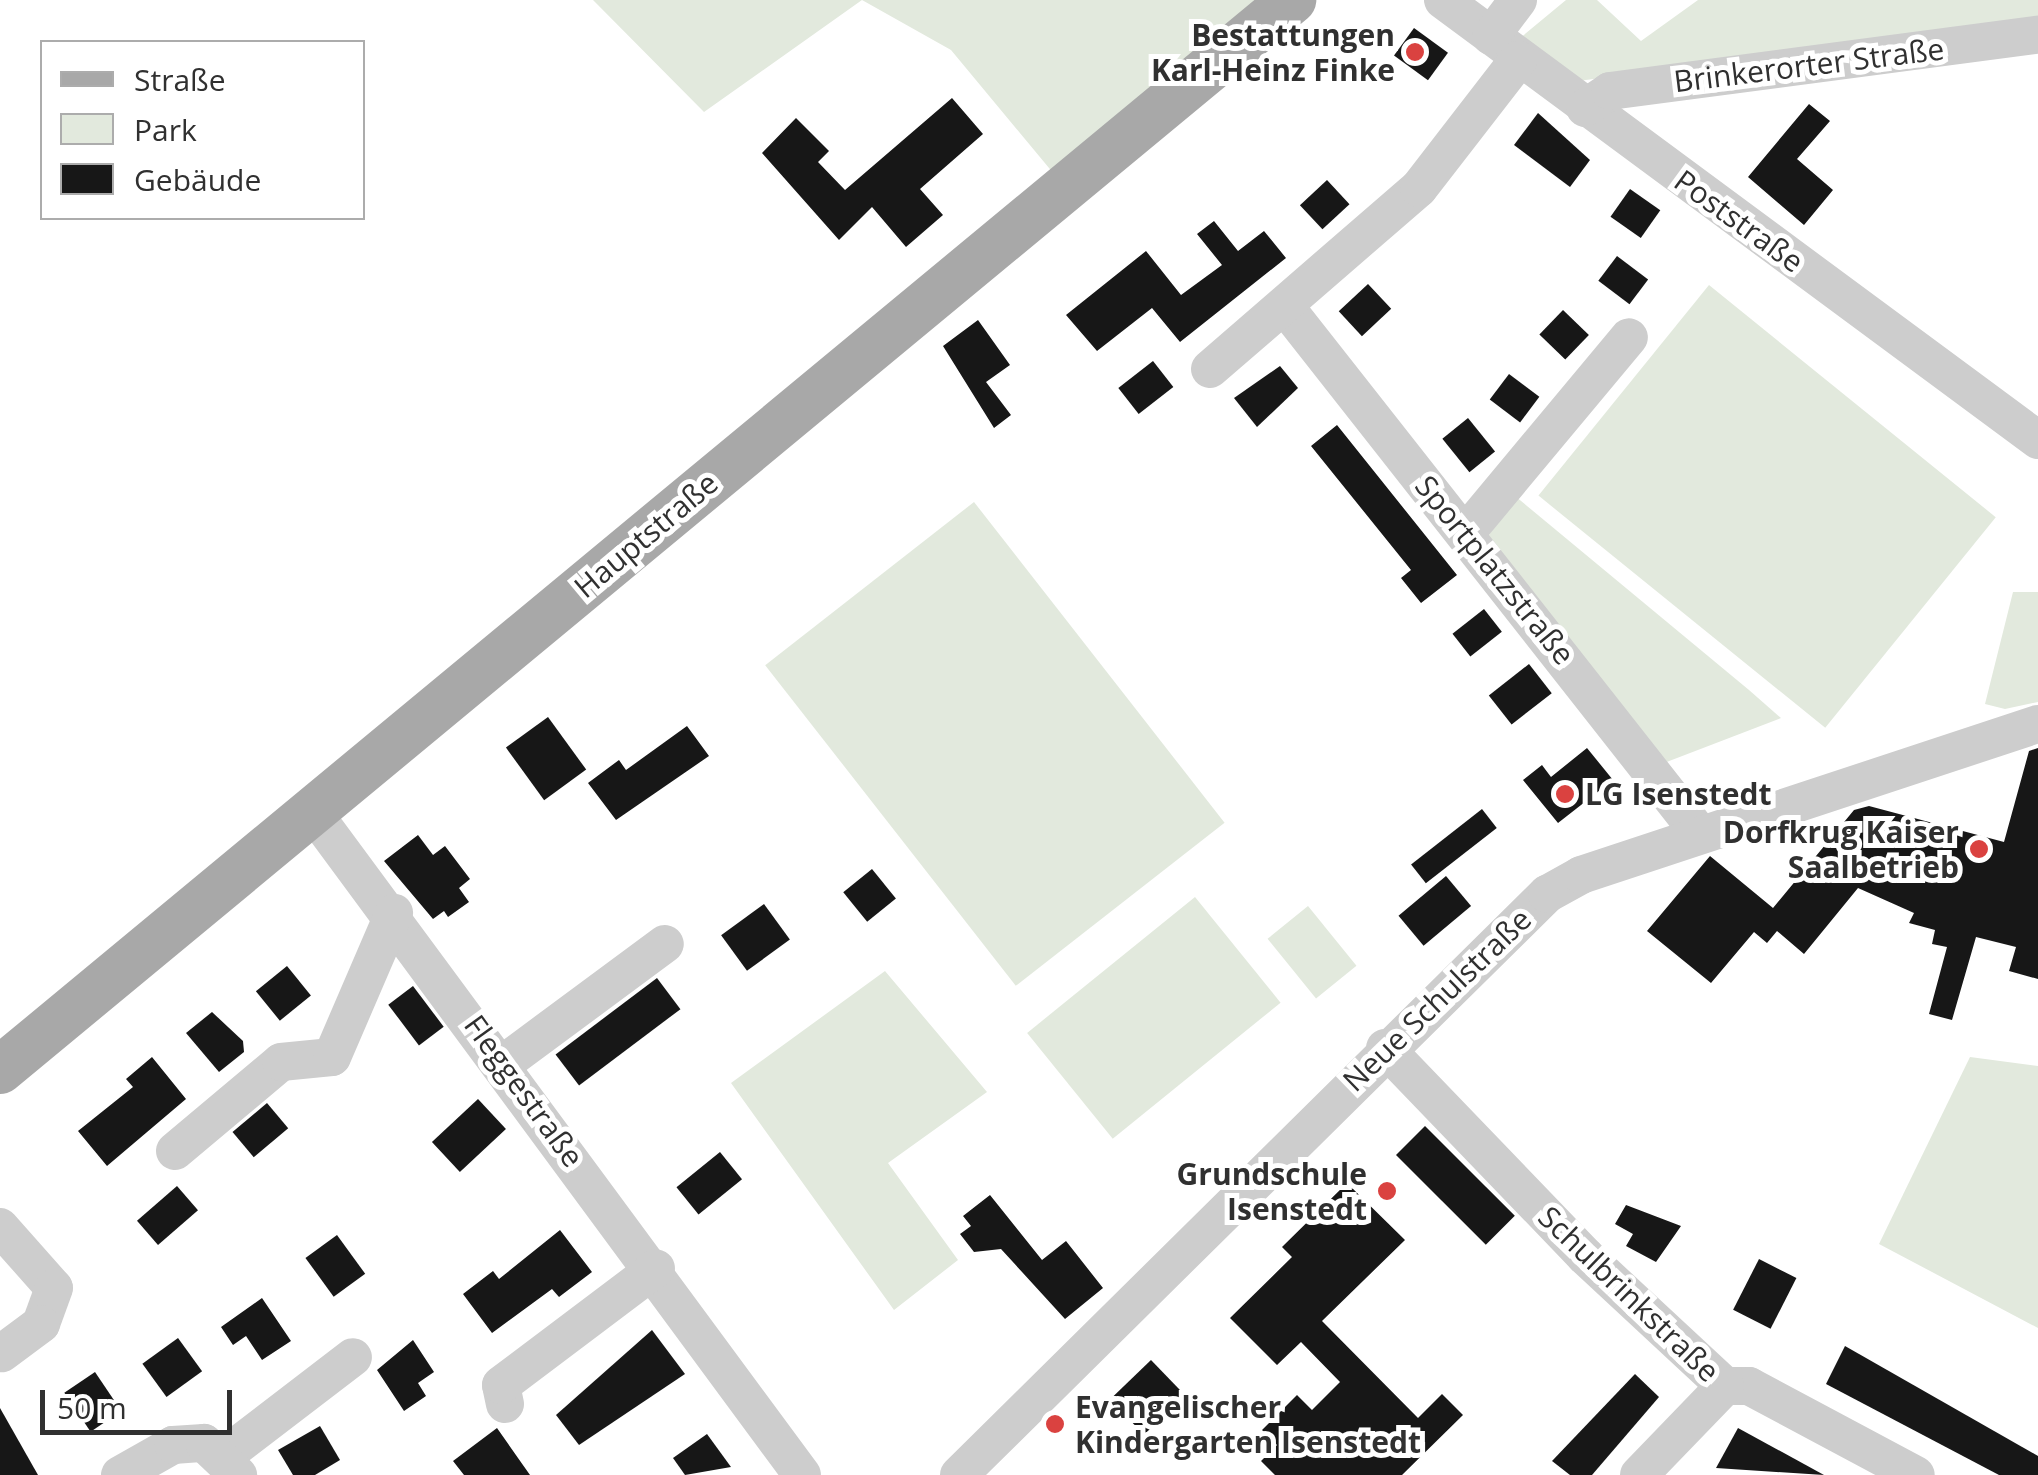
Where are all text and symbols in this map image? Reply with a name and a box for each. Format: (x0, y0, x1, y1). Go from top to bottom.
place label: Bestattungen Karl-Heinz Finke (1151, 17, 1395, 88)
street label: Brinkerorter Straße (1672, 31, 1946, 99)
legend (40, 40, 365, 220)
marker: Bestattungen Karl-Heinz Finke (1404, 41, 1426, 63)
text: Straße (134, 59, 226, 100)
text: Park (134, 109, 197, 150)
text: Gebäude (134, 159, 261, 200)
street label: Poststraße (1668, 162, 1810, 280)
street label: Hauptstraße (567, 465, 725, 605)
street label: Sportplatzstraße (1408, 468, 1582, 672)
place label: LG Isenstedt (1585, 776, 1771, 812)
marker: LG Isenstedt (1554, 783, 1576, 805)
place label: Dorfkrug Kaiser Saalbetrieb (1723, 814, 1959, 884)
marker: Dorfkrug Kaiser Saalbetrieb (1968, 838, 1990, 860)
street label: Neue Schulstraße (1336, 901, 1538, 1099)
street label: Fleggestraße (457, 1008, 591, 1174)
place label: Grundschule Isenstedt (1177, 1156, 1367, 1226)
marker: Grundschule Isenstedt (1376, 1180, 1398, 1202)
street label: Schulbrinkstraße (1531, 1199, 1727, 1389)
scale bar (45, 1370, 238, 1432)
text: 50 m (57, 1387, 127, 1428)
place label: Evangelischer Kindergarten Isenstedt (1075, 1389, 1421, 1460)
marker: Evangelischer Kindergarten Isenstedt (1044, 1413, 1066, 1435)

